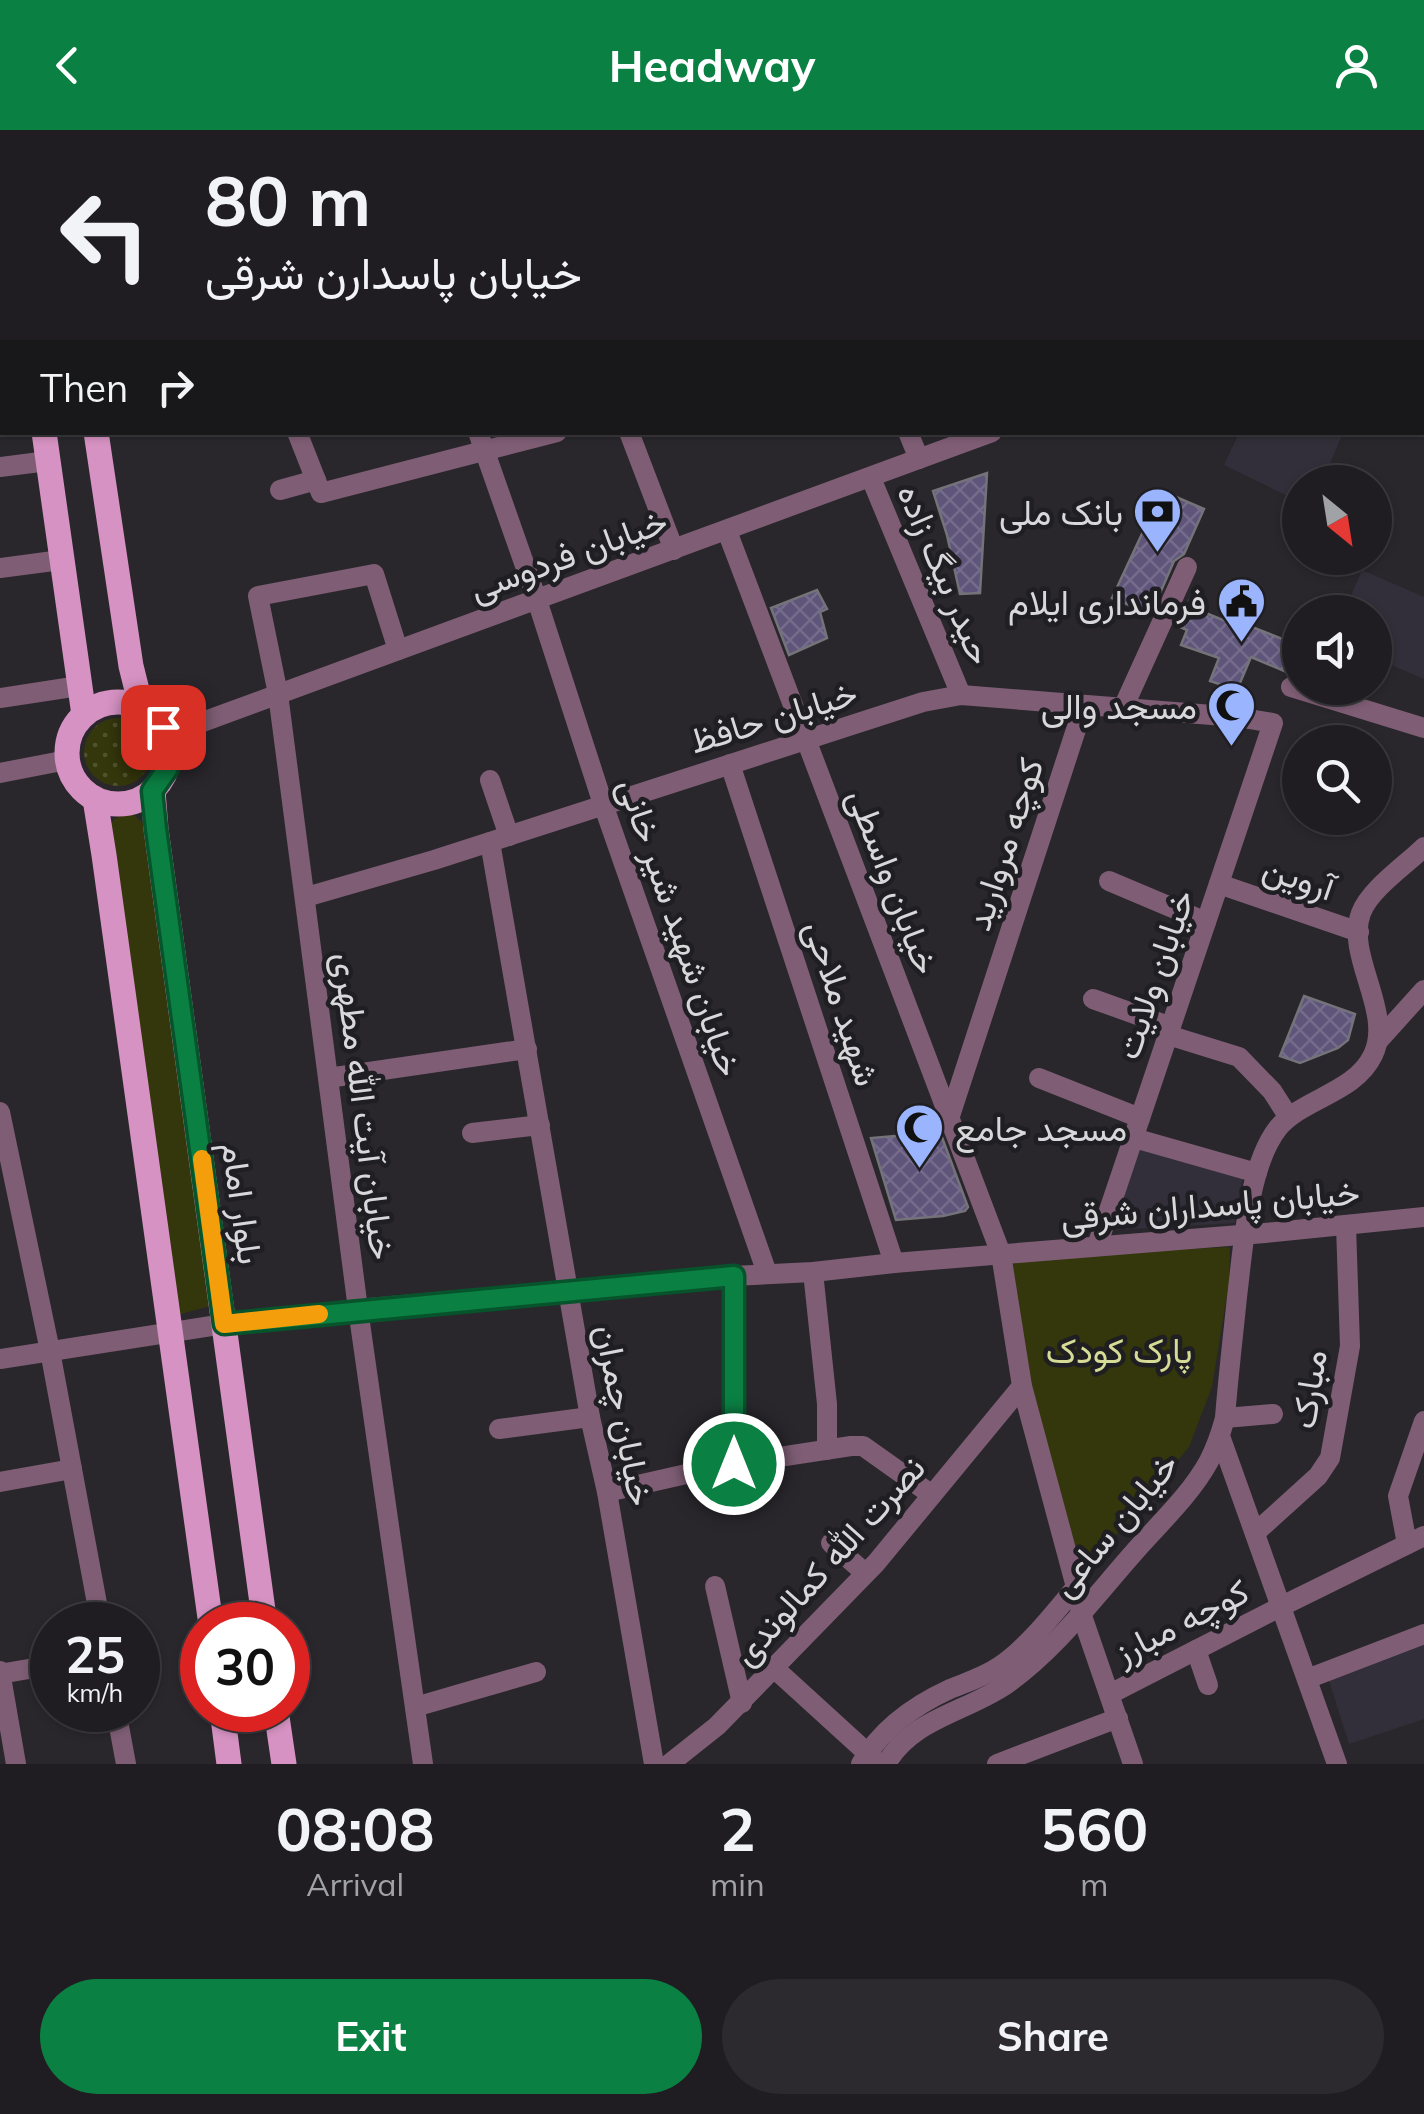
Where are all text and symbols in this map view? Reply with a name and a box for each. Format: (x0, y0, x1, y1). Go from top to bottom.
text: Headway (609, 37, 815, 93)
icon: back (40, 38, 95, 93)
icon: person (1329, 38, 1384, 93)
text: 80 m (205, 156, 371, 244)
icon: left (40, 170, 170, 300)
text: خیابان پاسدارن شرقی (205, 244, 582, 300)
icon: right (148, 360, 203, 415)
text: Then (40, 364, 128, 412)
north arrow (1282, 465, 1392, 575)
map controls (1282, 465, 1392, 835)
street label: حیدر بیگ زاده (887, 477, 1004, 671)
bank icon: بانک ملی (1132, 486, 1184, 554)
place label: بانک ملی (999, 490, 1123, 534)
street label: خیابان فردوسی (463, 498, 673, 611)
public building icon: فرمانداری ایلام (1215, 576, 1267, 644)
place label: فرمانداری ایلام (1008, 580, 1206, 626)
button: sound (1282, 595, 1392, 705)
street label: خیابان حافظ (684, 670, 862, 762)
mosque icon: مسجد والی (1206, 680, 1258, 748)
place label: مسجد والی (1041, 684, 1197, 729)
pin (121, 685, 206, 770)
icon: arrive (136, 700, 191, 755)
button: search (1282, 725, 1392, 835)
street label: کوچه مروارید (955, 752, 1055, 937)
street label: خیابان شهید شیر خانی (608, 772, 753, 1082)
street label: خیابان واسطی (838, 782, 950, 980)
street label: آروین (1257, 844, 1343, 911)
street label: خیابان ولایت (1104, 883, 1204, 1065)
street label: شهید ملاحی (795, 915, 890, 1092)
street label: خیابان آیت الله مطهری (323, 950, 406, 1262)
mosque icon: مسجد جامع (894, 1102, 946, 1170)
place label: مسجد جامع (955, 1106, 1127, 1153)
street label: بلوار امام (211, 1139, 273, 1267)
street label: خیابان پاسداران شرقی (1059, 1169, 1362, 1242)
street label: خیابان چمران (583, 1320, 664, 1510)
park label: پارک کودک (1046, 1328, 1192, 1375)
street label: مبارک (1280, 1346, 1337, 1432)
position arrow (682, 1412, 786, 1516)
street label: خیابان ساعی (1041, 1443, 1187, 1605)
street label: نصرت الله کمالوندی (722, 1446, 935, 1675)
street label: کوچه مبارز (1105, 1568, 1257, 1677)
speed limit sign: 30 (180, 1602, 310, 1732)
text: 25 (65, 1623, 125, 1686)
text: km/h (67, 1677, 123, 1708)
text: 08:08 (276, 1791, 435, 1866)
text: 2 (719, 1791, 755, 1866)
text: 560 (1040, 1791, 1148, 1866)
text: Arrival (306, 1864, 404, 1904)
text: min (710, 1864, 765, 1904)
text: m (1080, 1864, 1108, 1904)
button: Exit (40, 1979, 702, 2094)
button: Share (722, 1979, 1384, 2094)

